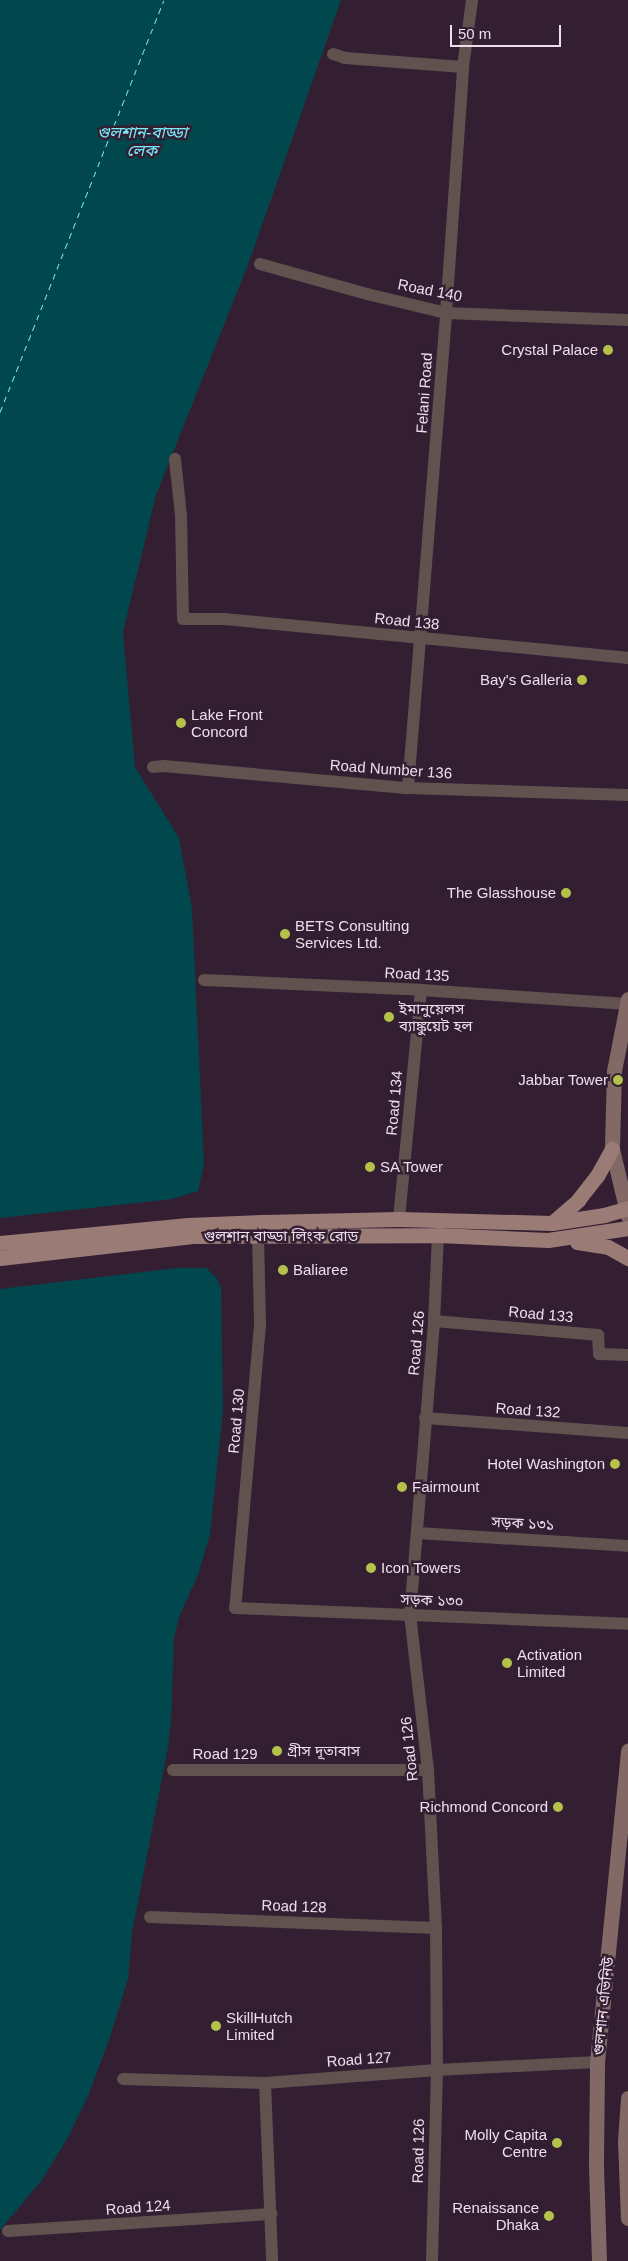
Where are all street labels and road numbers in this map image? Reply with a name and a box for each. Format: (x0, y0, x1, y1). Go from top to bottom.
street label: Road 140 (396, 275, 464, 305)
street label: Felani Road (412, 352, 436, 434)
street label: Road 138 (374, 609, 440, 633)
street label: Road Number 136 (329, 756, 453, 782)
street label: Road 135 (384, 963, 450, 985)
street label: Road 134 (382, 1070, 406, 1136)
street label: গুলশান বাড্ডা লিংক রোড (204, 1227, 358, 1245)
street label: Road 133 (508, 1302, 574, 1326)
street label: Road 126 (404, 1310, 428, 1376)
street label: Road 130 (224, 1388, 248, 1454)
street label: Road 132 (495, 1399, 561, 1421)
street label: সড়ক ১৩১ (491, 1512, 555, 1534)
street label: সড়ক ১৩০ (400, 1590, 464, 1610)
street label: Road 126 (397, 1716, 421, 1782)
street label: Road 129 (192, 1745, 258, 1763)
street label: Road 128 (261, 1896, 327, 1916)
street label: গুলশান এভিনিউ (589, 1956, 617, 2056)
street label: Road 127 (326, 2048, 392, 2070)
street label: Road 126 (408, 2118, 428, 2184)
street label: Road 124 (105, 2196, 171, 2218)

